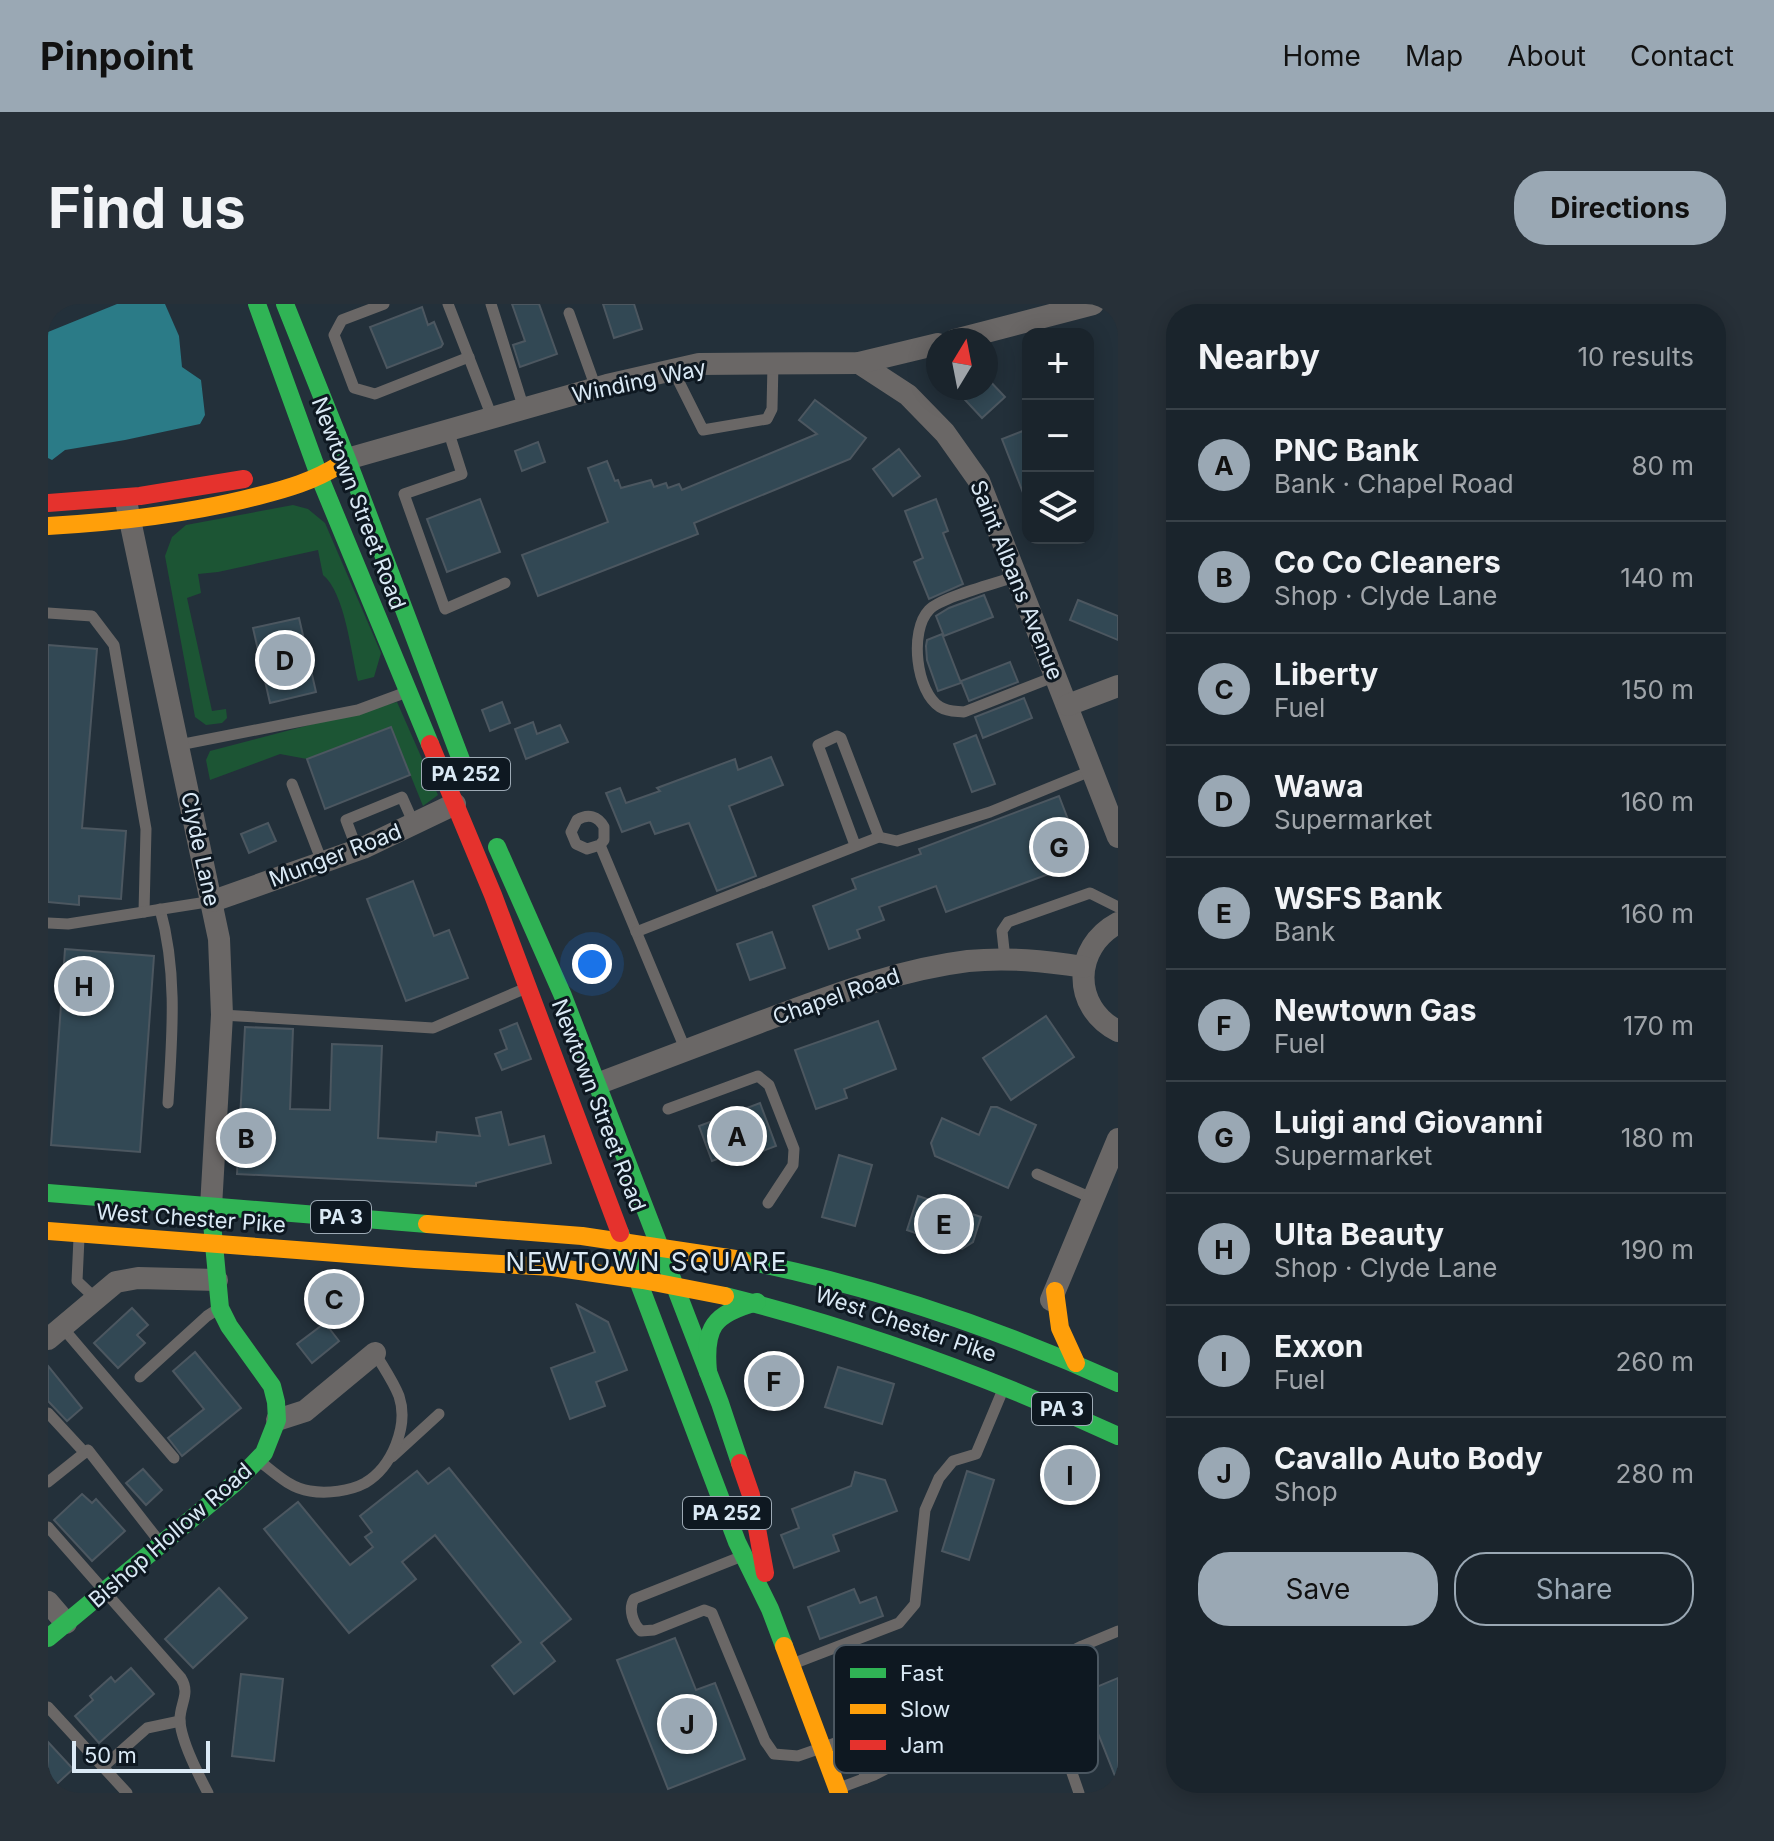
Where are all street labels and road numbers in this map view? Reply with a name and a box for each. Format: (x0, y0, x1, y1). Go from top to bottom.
street label: Winding Way (570, 354, 708, 408)
street label: Newtown Street Road (306, 393, 412, 613)
street label: Saint Albans Avenue (965, 476, 1069, 684)
road number: PA 252 (422, 758, 510, 790)
street label: Clyde Lane (176, 789, 226, 909)
street label: Munger Road (265, 818, 405, 892)
street label: Chapel Road (769, 962, 903, 1030)
street label: Newtown Street Road (546, 995, 652, 1215)
street label: West Chester Pike (95, 1198, 287, 1238)
road number: PA 3 (311, 1201, 371, 1233)
street label: West Chester Pike (812, 1281, 1000, 1367)
road number: PA 3 (1032, 1393, 1092, 1425)
street label: Bishop Hollow Road (83, 1457, 257, 1613)
road number: PA 252 (683, 1497, 771, 1529)

